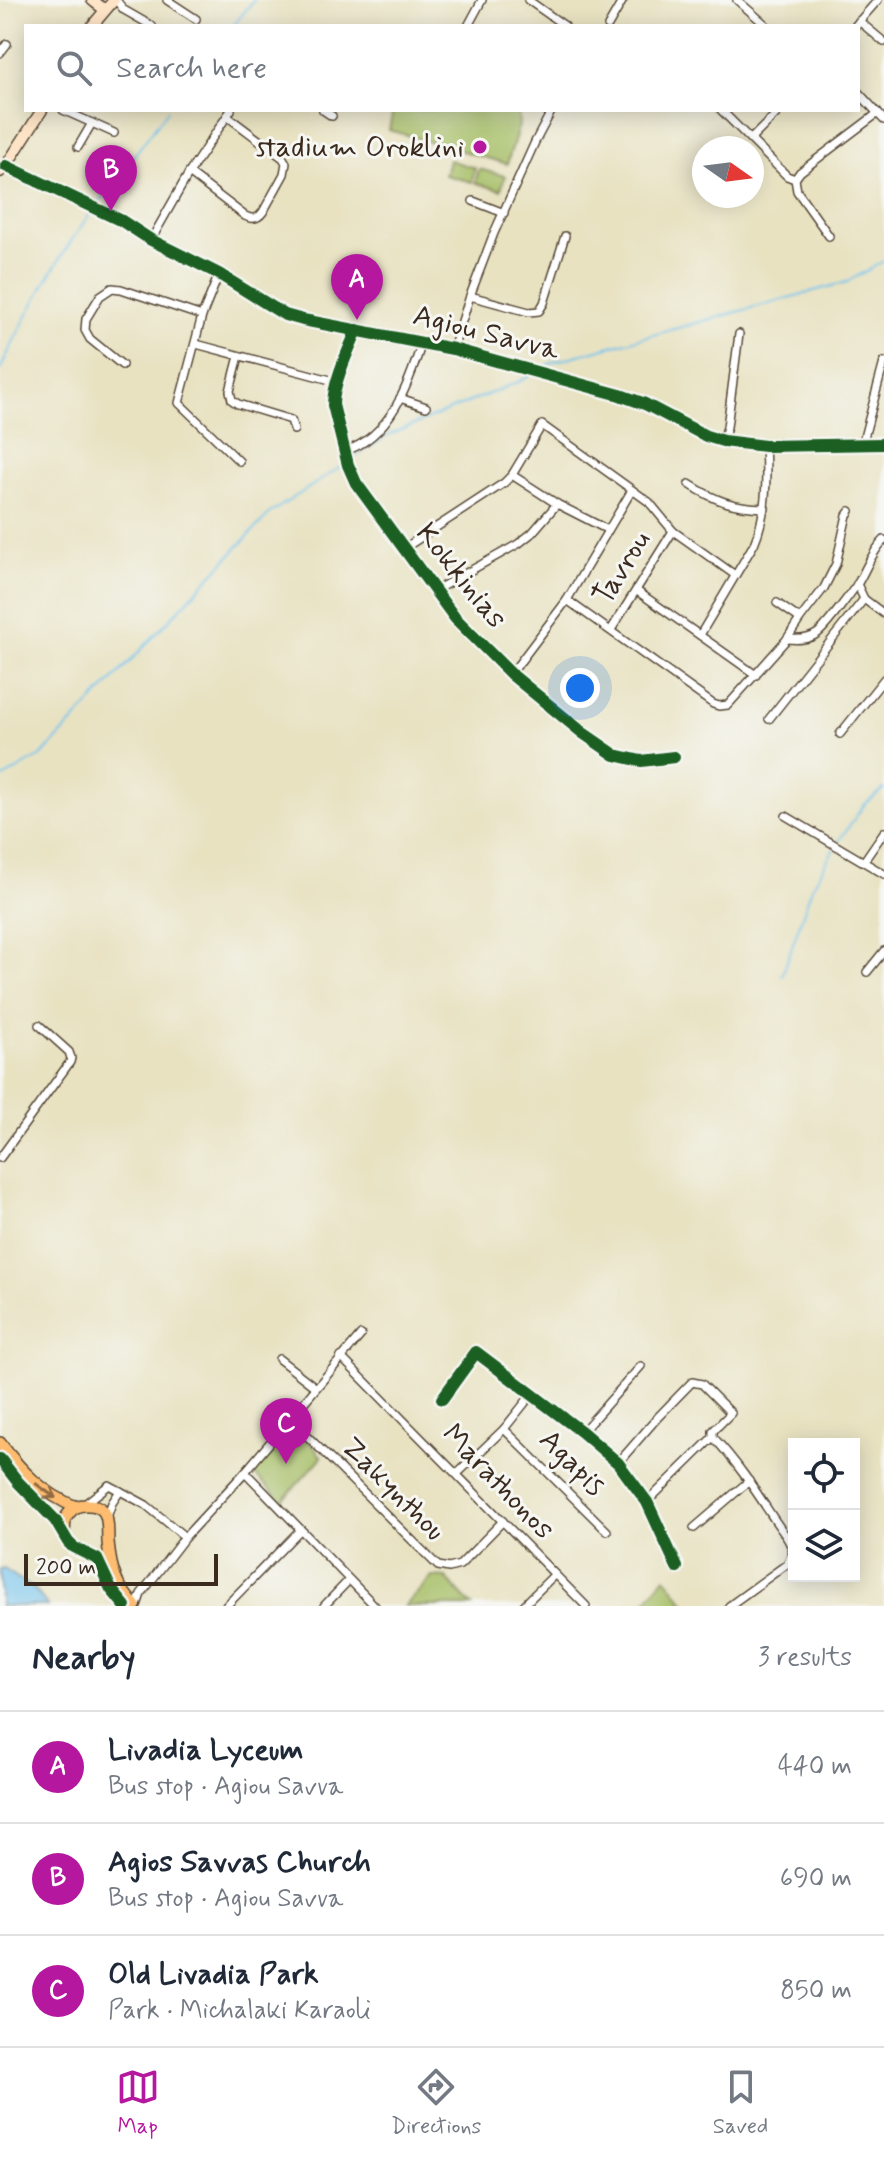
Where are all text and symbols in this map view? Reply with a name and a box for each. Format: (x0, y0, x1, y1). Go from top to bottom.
search box (24, 24, 860, 112)
icon: search (52, 46, 96, 90)
text: Search here (116, 49, 267, 88)
place label: stadium Oroklini (255, 128, 464, 167)
north arrow (692, 136, 764, 208)
marker: stadium Oroklini (471, 138, 489, 156)
pin: B (85, 145, 137, 211)
pin: A (331, 254, 383, 320)
street label: Agiou Savva (409, 296, 564, 370)
street label: Kokkinias (407, 515, 515, 637)
street label: Tavrou (584, 523, 660, 613)
your location (560, 668, 600, 708)
pin: C (260, 1398, 312, 1464)
street label: Marathonos (433, 1416, 563, 1548)
street label: Agapis (530, 1421, 614, 1505)
street label: Zakynthou (332, 1428, 454, 1550)
map controls (788, 1438, 860, 1582)
button: locate (788, 1438, 860, 1510)
one-way arrow (35, 1483, 57, 1499)
button: layers (788, 1510, 860, 1582)
scale bar (24, 1550, 218, 1586)
text: 200 m (36, 1554, 96, 1582)
text: Nearby (32, 1636, 136, 1681)
text: 3 results (758, 1641, 852, 1675)
text: Livadia Lyceum (108, 1731, 303, 1770)
text: A (49, 1750, 67, 1784)
text: 440 m (778, 1750, 852, 1784)
text: Bus stop · Agiou Savva (108, 1770, 343, 1804)
text: Agios Savvas Church (108, 1843, 371, 1882)
text: B (50, 1862, 66, 1896)
text: 690 m (780, 1862, 852, 1896)
text: Bus stop · Agiou Savva (108, 1882, 343, 1916)
text: Old Livadia Park (108, 1955, 319, 1994)
text: C (49, 1974, 67, 2008)
text: 850 m (780, 1974, 852, 2008)
text: Park · Michalaki Karaoli (108, 1994, 371, 2028)
tab: Map (116, 2065, 160, 2141)
tab: Directions (391, 2065, 481, 2141)
tab: Saved (713, 2065, 768, 2141)

